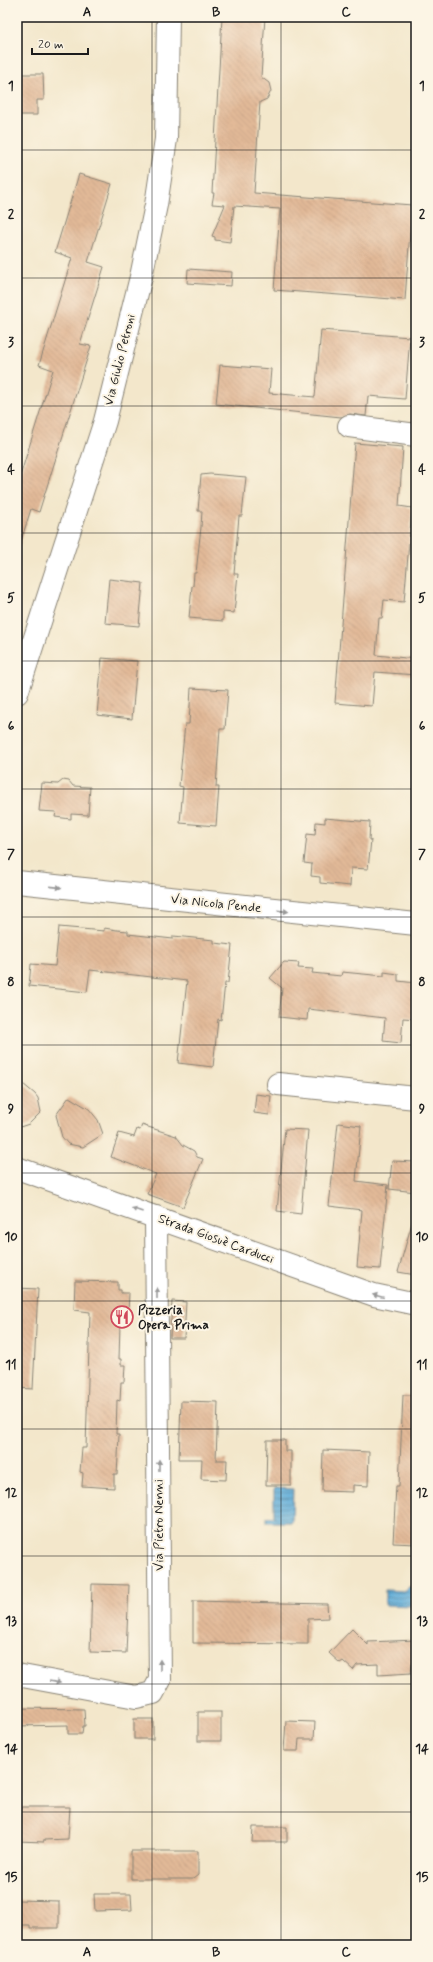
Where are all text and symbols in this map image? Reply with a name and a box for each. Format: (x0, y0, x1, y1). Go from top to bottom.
text: A (83, 4, 91, 21)
text: B (212, 4, 221, 21)
text: C (341, 4, 351, 21)
scale bar (32, 30, 88, 56)
text: 20 m (38, 37, 64, 53)
text: 1 (8, 78, 14, 95)
text: 1 (419, 78, 425, 95)
text: 2 (8, 206, 15, 223)
text: 2 (419, 206, 426, 223)
street label: Via Giulio Petroni (100, 312, 140, 408)
text: 3 (8, 334, 14, 351)
text: 3 (419, 334, 425, 351)
text: 4 (7, 462, 15, 479)
text: 4 (418, 462, 426, 479)
text: 5 (7, 590, 15, 607)
text: 5 (418, 590, 426, 607)
text: 6 (8, 718, 15, 735)
text: 6 (419, 718, 426, 735)
text: 7 (7, 846, 15, 863)
text: 7 (418, 846, 426, 863)
one-way arrow (50, 883, 62, 890)
street label: Via Nicola Pende (170, 891, 262, 917)
one-way arrow (276, 907, 289, 914)
text: 8 (7, 974, 15, 991)
text: 8 (418, 974, 426, 991)
text: 9 (8, 1101, 15, 1118)
text: 9 (419, 1101, 426, 1118)
one-way arrow (130, 1207, 142, 1213)
street label: Strada Giosuè Carducci (156, 1210, 276, 1268)
text: 10 (4, 1229, 18, 1246)
text: 10 (415, 1229, 429, 1246)
one-way arrow (154, 1286, 160, 1299)
one-way arrow (372, 1292, 384, 1298)
place label: Pizzeria Opera Prima (138, 1302, 209, 1334)
restaurant icon: Pizzeria Opera Prima (109, 1304, 135, 1330)
text: 11 (5, 1357, 17, 1374)
text: 11 (416, 1357, 428, 1374)
one-way arrow (155, 1459, 162, 1471)
street label: Via Pietro Nenni (151, 1479, 168, 1571)
text: 12 (5, 1485, 17, 1502)
text: 12 (416, 1485, 428, 1502)
text: 13 (5, 1613, 17, 1630)
text: 13 (416, 1613, 428, 1630)
one-way arrow (157, 1658, 163, 1671)
one-way arrow (49, 1679, 61, 1685)
text: 14 (4, 1741, 18, 1758)
text: 14 (415, 1741, 429, 1758)
text: 15 (5, 1869, 17, 1886)
text: 15 (416, 1869, 428, 1886)
text: A (83, 1944, 91, 1961)
text: B (212, 1944, 221, 1961)
text: C (341, 1944, 351, 1961)

